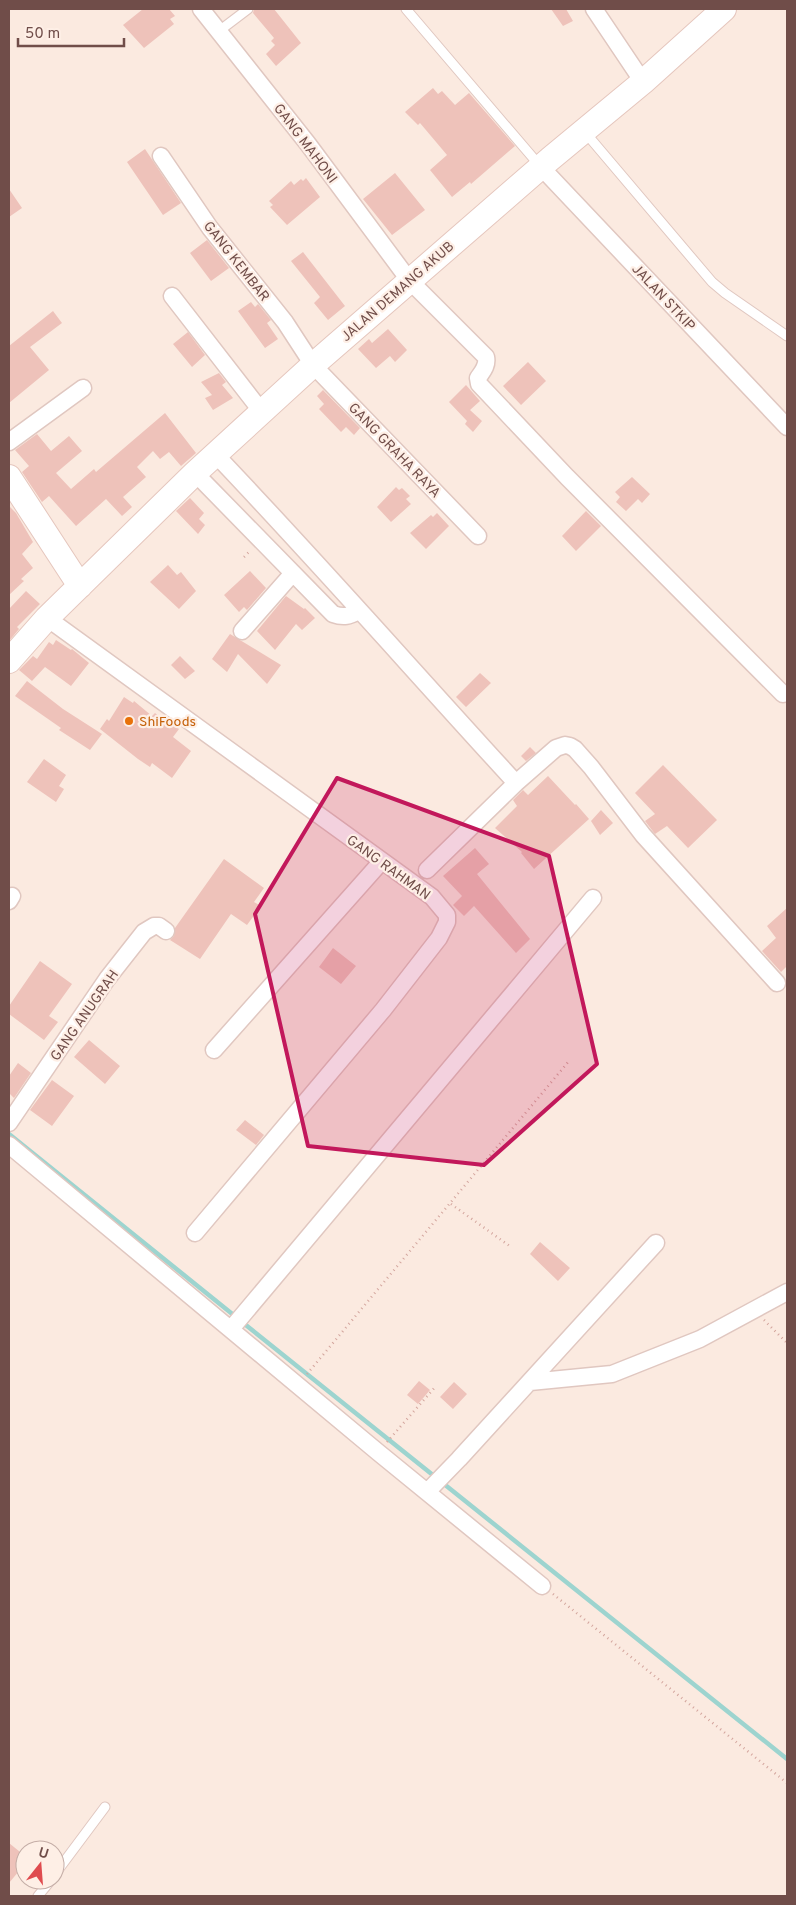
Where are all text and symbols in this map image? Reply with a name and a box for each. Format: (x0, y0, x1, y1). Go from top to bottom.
scale bar (18, 15, 124, 47)
text: 50 m (25, 25, 60, 44)
street label: GANG MAHONI (269, 101, 340, 187)
street label: GANG KEMBAR (199, 218, 273, 306)
street label: JALAN DEMANG AKUB (338, 238, 458, 346)
street label: JALAN STKIP (628, 261, 698, 335)
street label: GANG GRAHA RAYA (344, 400, 444, 502)
place label: ShiFoods (139, 714, 196, 731)
marker: ShiFoods (123, 715, 135, 727)
street label: GANG RAHMAN (343, 832, 433, 904)
street label: GANG ANUGRAH (48, 967, 123, 1065)
north arrow (15, 1840, 65, 1890)
text: U (36, 1844, 51, 1864)

